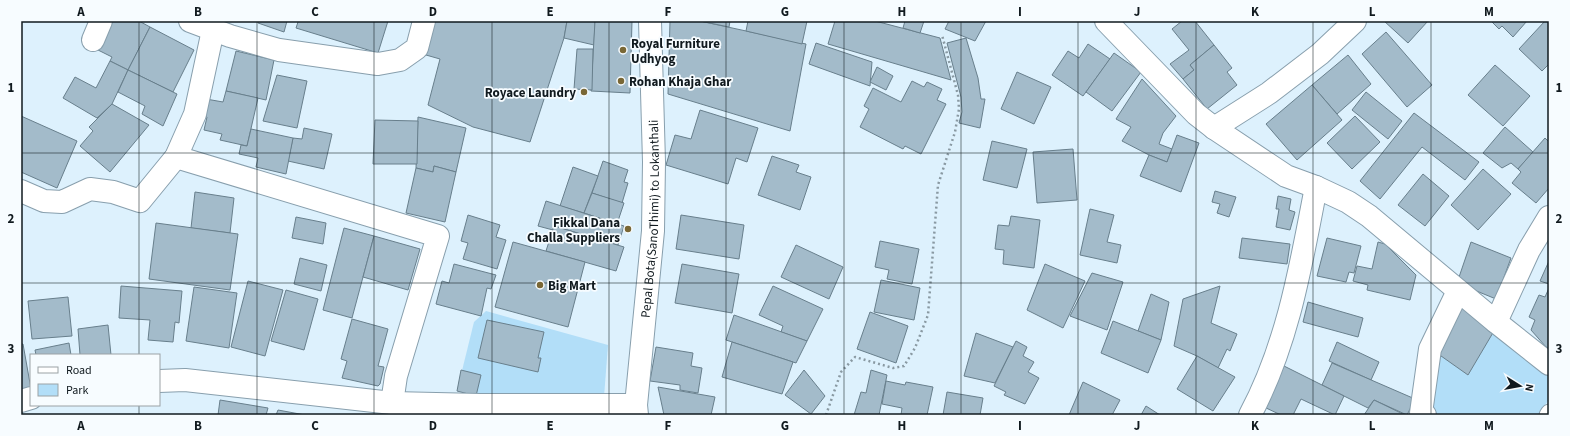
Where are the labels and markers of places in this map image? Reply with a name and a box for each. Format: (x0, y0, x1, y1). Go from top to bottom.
place label: Royal Furniture Udhyog (631, 35, 720, 68)
marker: Royal Furniture Udhyog (618, 45, 628, 55)
place label: Rohan Khaja Ghar (629, 73, 732, 91)
marker: Rohan Khaja Ghar (616, 76, 626, 86)
place label: Royace Laundry (485, 84, 576, 102)
marker: Royace Laundry (579, 87, 589, 97)
place label: Fikkal Dana Challa Suppliers (527, 214, 620, 247)
marker: Fikkal Dana Challa Suppliers (623, 224, 633, 234)
place label: Big Mart (548, 277, 596, 295)
marker: Big Mart (535, 280, 545, 290)

